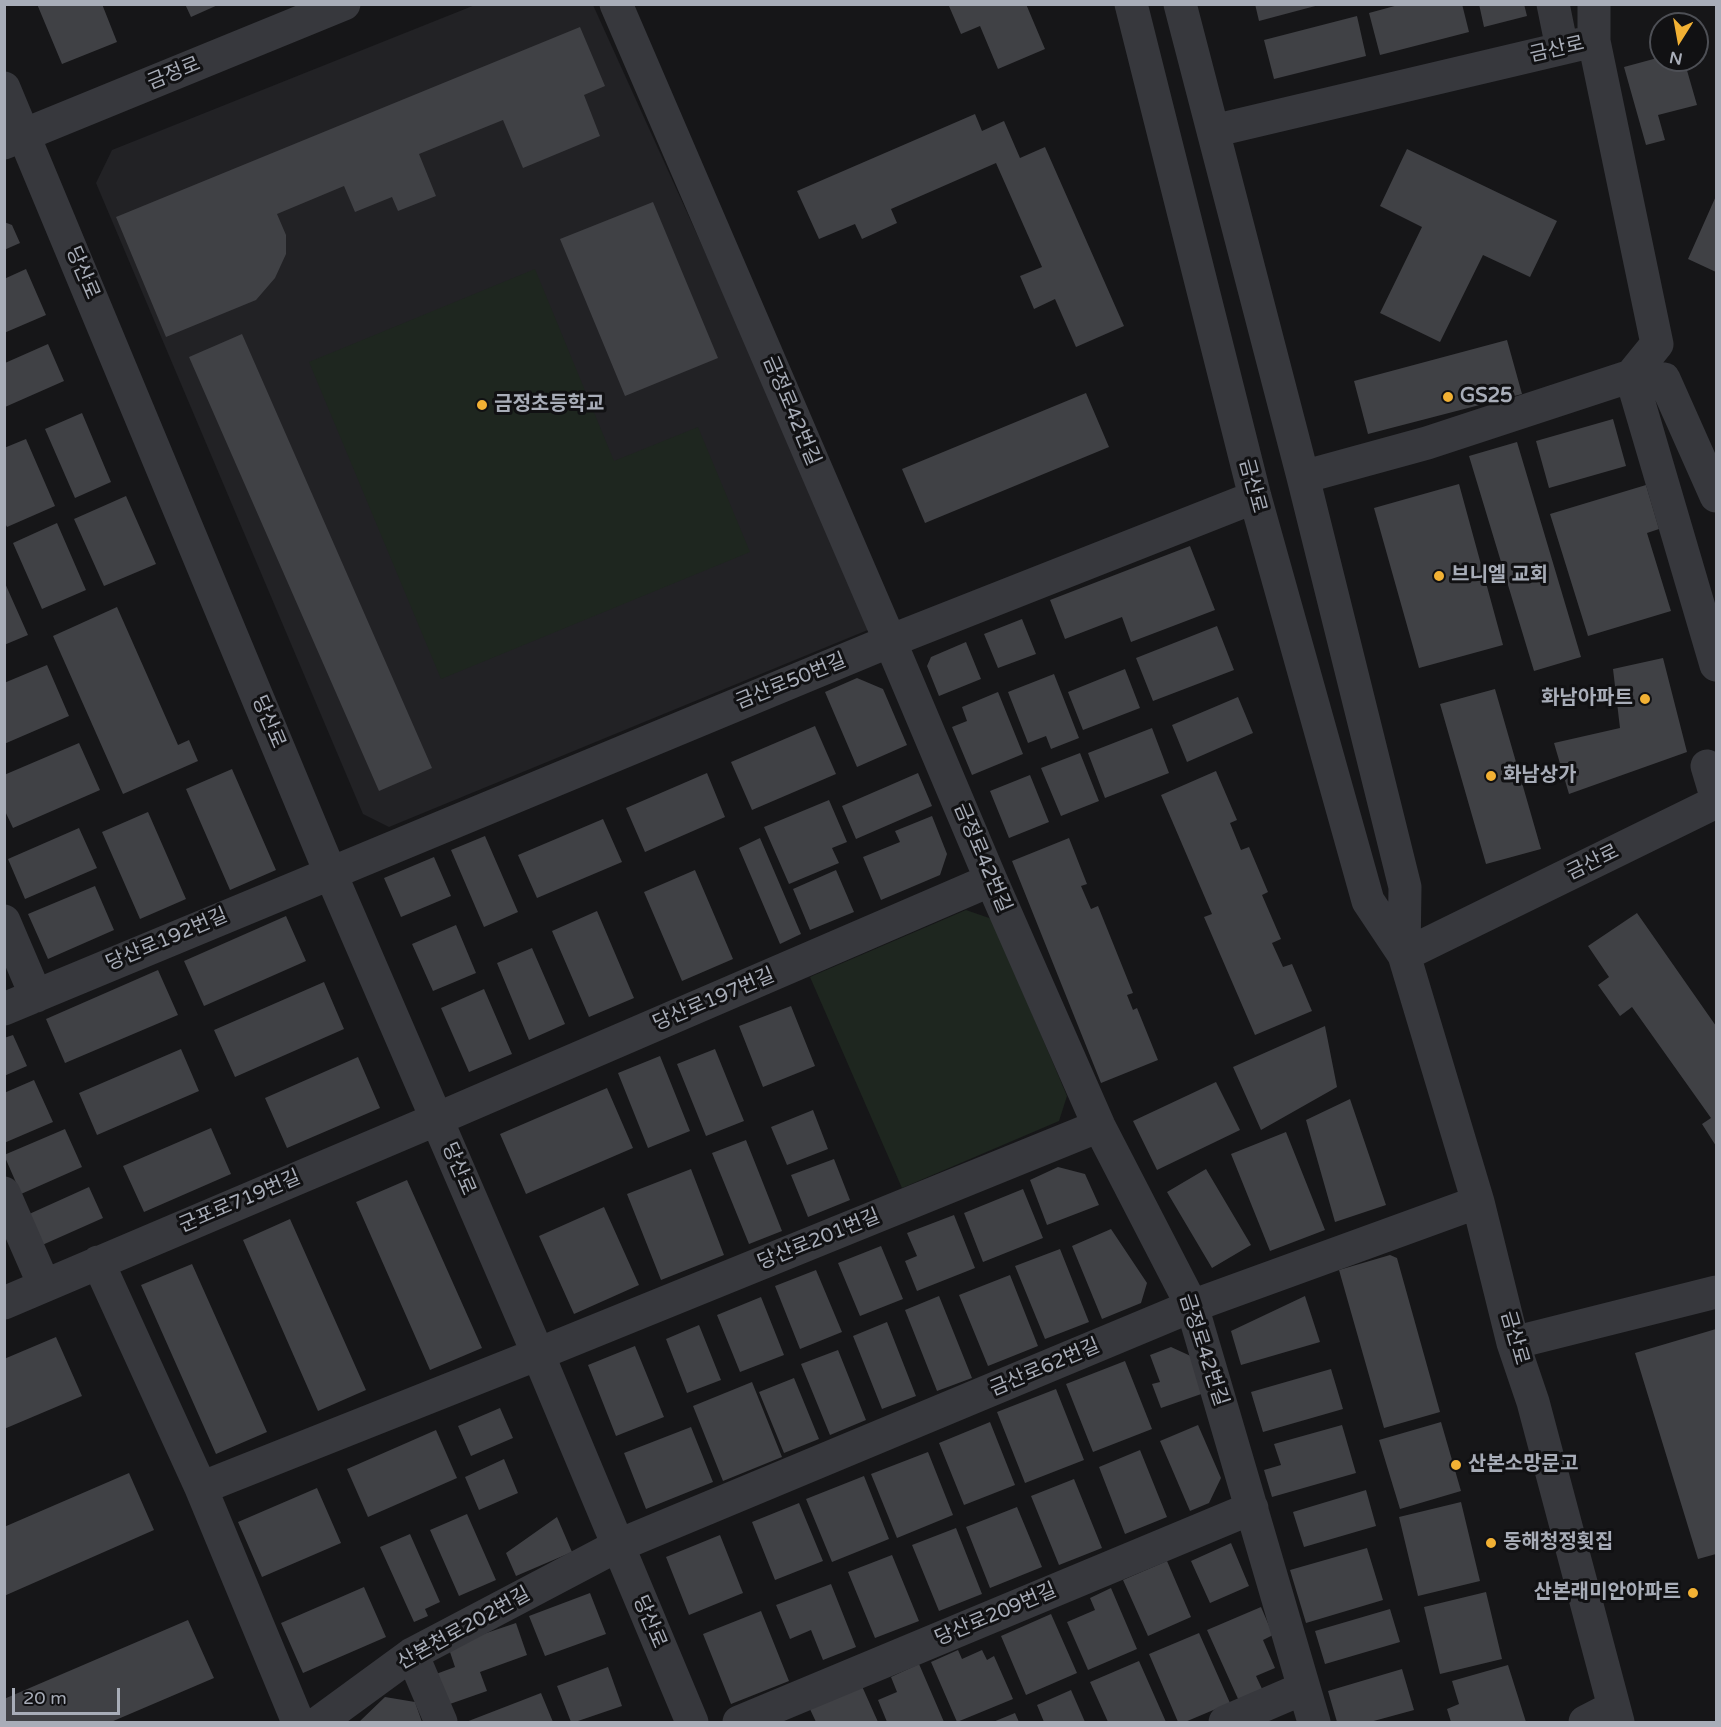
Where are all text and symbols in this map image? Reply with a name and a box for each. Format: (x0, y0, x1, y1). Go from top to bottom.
north arrow (1649, 12, 1709, 72)
street label: 금산로 (1527, 32, 1587, 68)
text: N (1668, 47, 1684, 69)
street label: 금정로 (144, 53, 204, 95)
street label: 당산로 (60, 243, 104, 303)
street label: 금정로42번길 (757, 352, 825, 470)
place label: GS25 (1460, 385, 1513, 409)
marker: GS25 (1441, 390, 1455, 404)
place label: 금정초등학교 (494, 393, 604, 417)
marker: 금정초등학교 (475, 398, 489, 412)
street label: 금산로 (1233, 456, 1271, 516)
place label: 브니엘 교회 (1451, 564, 1548, 588)
marker: 브니엘 교회 (1432, 569, 1446, 583)
street label: 금산로50번길 (732, 649, 850, 715)
place label: 화남아파트 (1541, 687, 1633, 711)
street label: 당산로 (246, 692, 290, 752)
marker: 화남아파트 (1638, 692, 1652, 706)
place label: 화남상가 (1503, 764, 1577, 788)
marker: 화남상가 (1484, 769, 1498, 783)
street label: 금정로42번길 (948, 799, 1016, 917)
street label: 금산로 (1563, 840, 1623, 886)
street label: 당산로192번길 (103, 904, 231, 976)
street label: 당산로197번길 (650, 964, 778, 1036)
street label: 당산로 (436, 1139, 480, 1199)
street label: 군포로719번길 (176, 1166, 304, 1238)
street label: 당산로201번길 (754, 1205, 884, 1275)
street label: 금정로42번길 (1173, 1291, 1233, 1409)
street label: 금산로 (1495, 1308, 1533, 1368)
street label: 금산로62번길 (986, 1334, 1104, 1402)
place label: 산본소망문고 (1468, 1453, 1578, 1477)
marker: 산본소망문고 (1449, 1458, 1463, 1472)
place label: 동해청정횟집 (1503, 1531, 1613, 1555)
marker: 동해청정횟집 (1484, 1536, 1498, 1550)
street label: 당산로209번길 (932, 1579, 1060, 1651)
place label: 산본래미안아파트 (1534, 1581, 1681, 1605)
street label: 산본천로202번길 (393, 1583, 535, 1675)
marker: 산본래미안아파트 (1686, 1586, 1700, 1600)
street label: 당산로 (627, 1592, 671, 1652)
scale bar (15, 1676, 123, 1714)
text: 20 m (23, 1687, 67, 1709)

